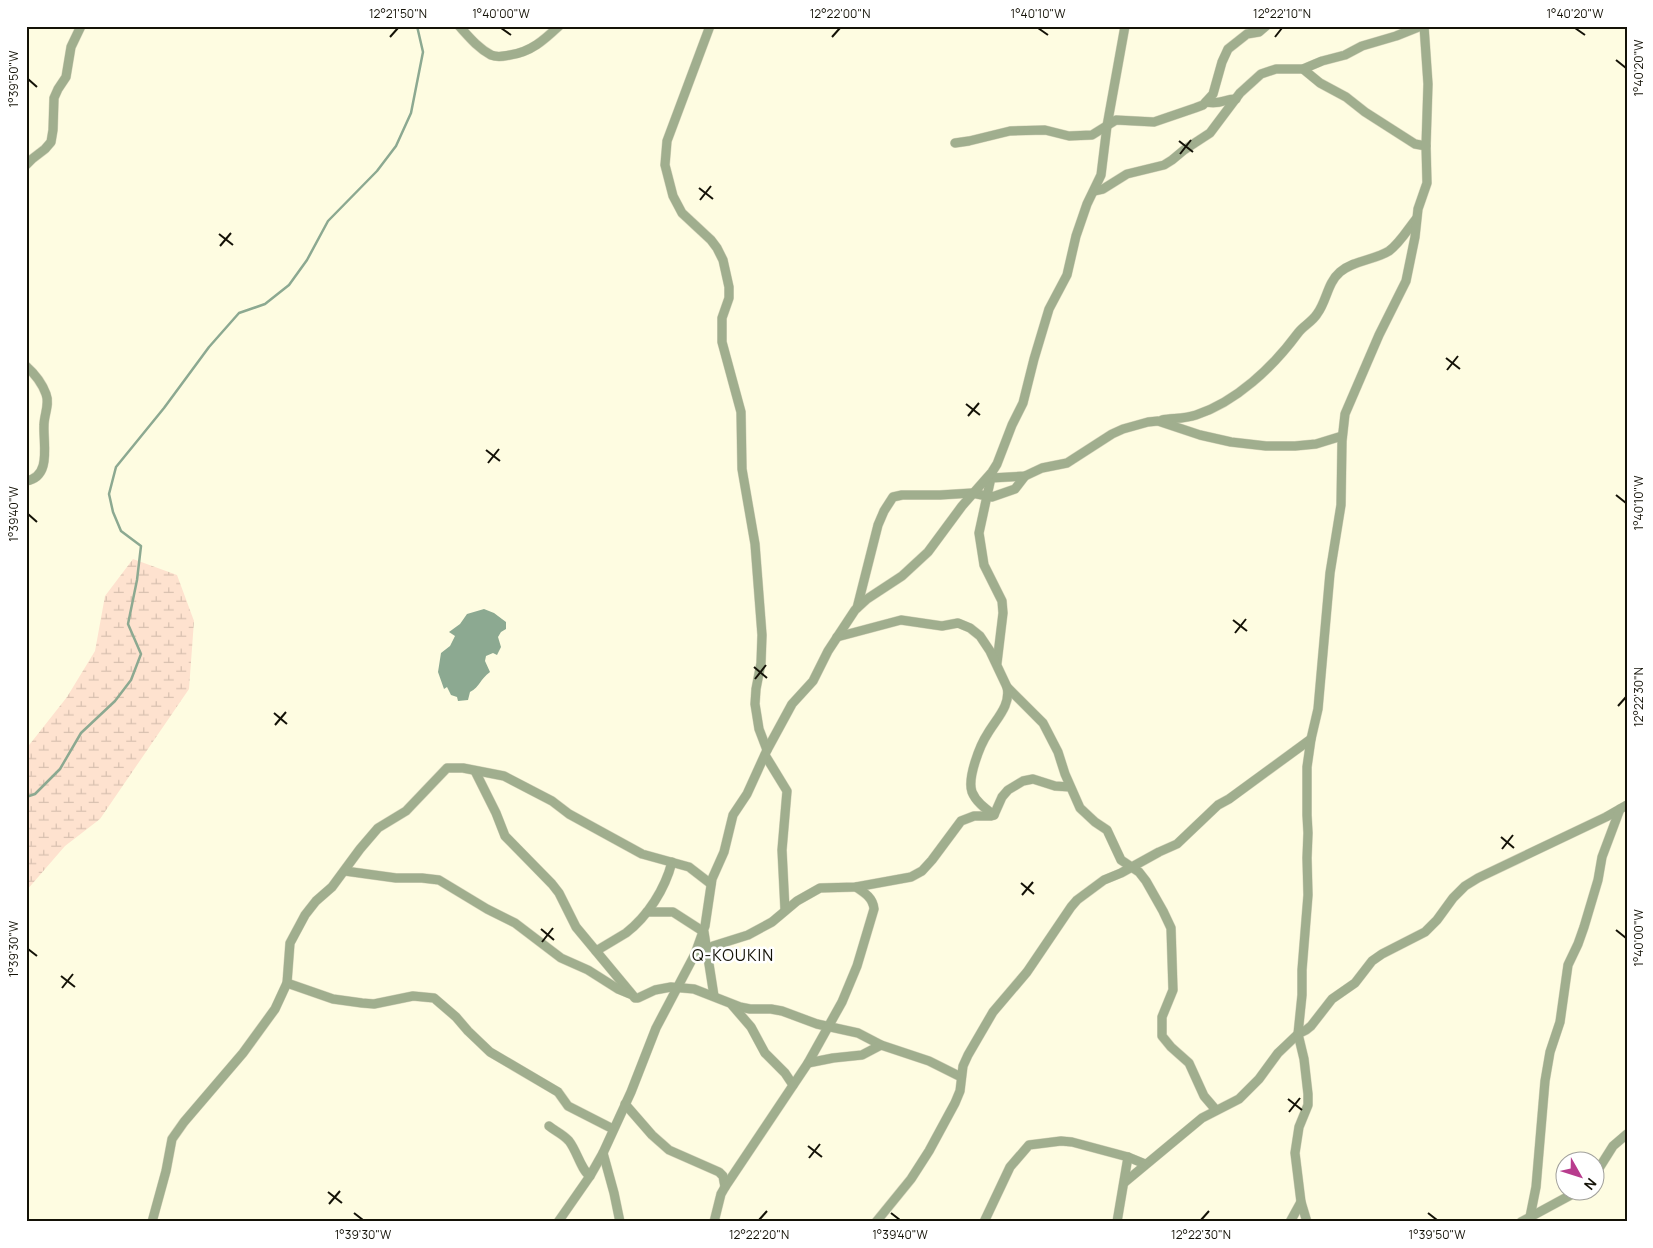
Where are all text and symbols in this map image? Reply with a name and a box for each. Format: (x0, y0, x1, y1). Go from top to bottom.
text: 12°21'50"N (369, 5, 427, 22)
text: 1°40'00"W (472, 5, 531, 22)
text: 12°22'00"N (810, 5, 870, 22)
text: 1°40'10"W (1011, 5, 1066, 22)
text: 12°22'10"N (1253, 5, 1311, 22)
text: 1°40'20"W (1546, 5, 1604, 22)
text: 1°40'20"W (1630, 39, 1647, 97)
text: 1°39'50"W (5, 50, 22, 107)
text: 1°40'10"W (1630, 475, 1647, 530)
text: 1°39'40"W (5, 485, 22, 542)
text: 12°22'30"N (1630, 667, 1647, 727)
text: 1°40'00"W (1630, 908, 1647, 967)
text: 1°39'30"W (5, 920, 22, 977)
district label: Q-KOUKIN (692, 944, 774, 966)
north arrow (1556, 1150, 1606, 1200)
text: N (1580, 1175, 1601, 1194)
text: 1°39'30"W (335, 1226, 392, 1243)
text: 12°22'20"N (729, 1226, 789, 1243)
text: 1°39'40"W (872, 1226, 929, 1243)
text: 12°22'30"N (1171, 1226, 1231, 1243)
text: 1°39'50"W (1409, 1226, 1466, 1243)

